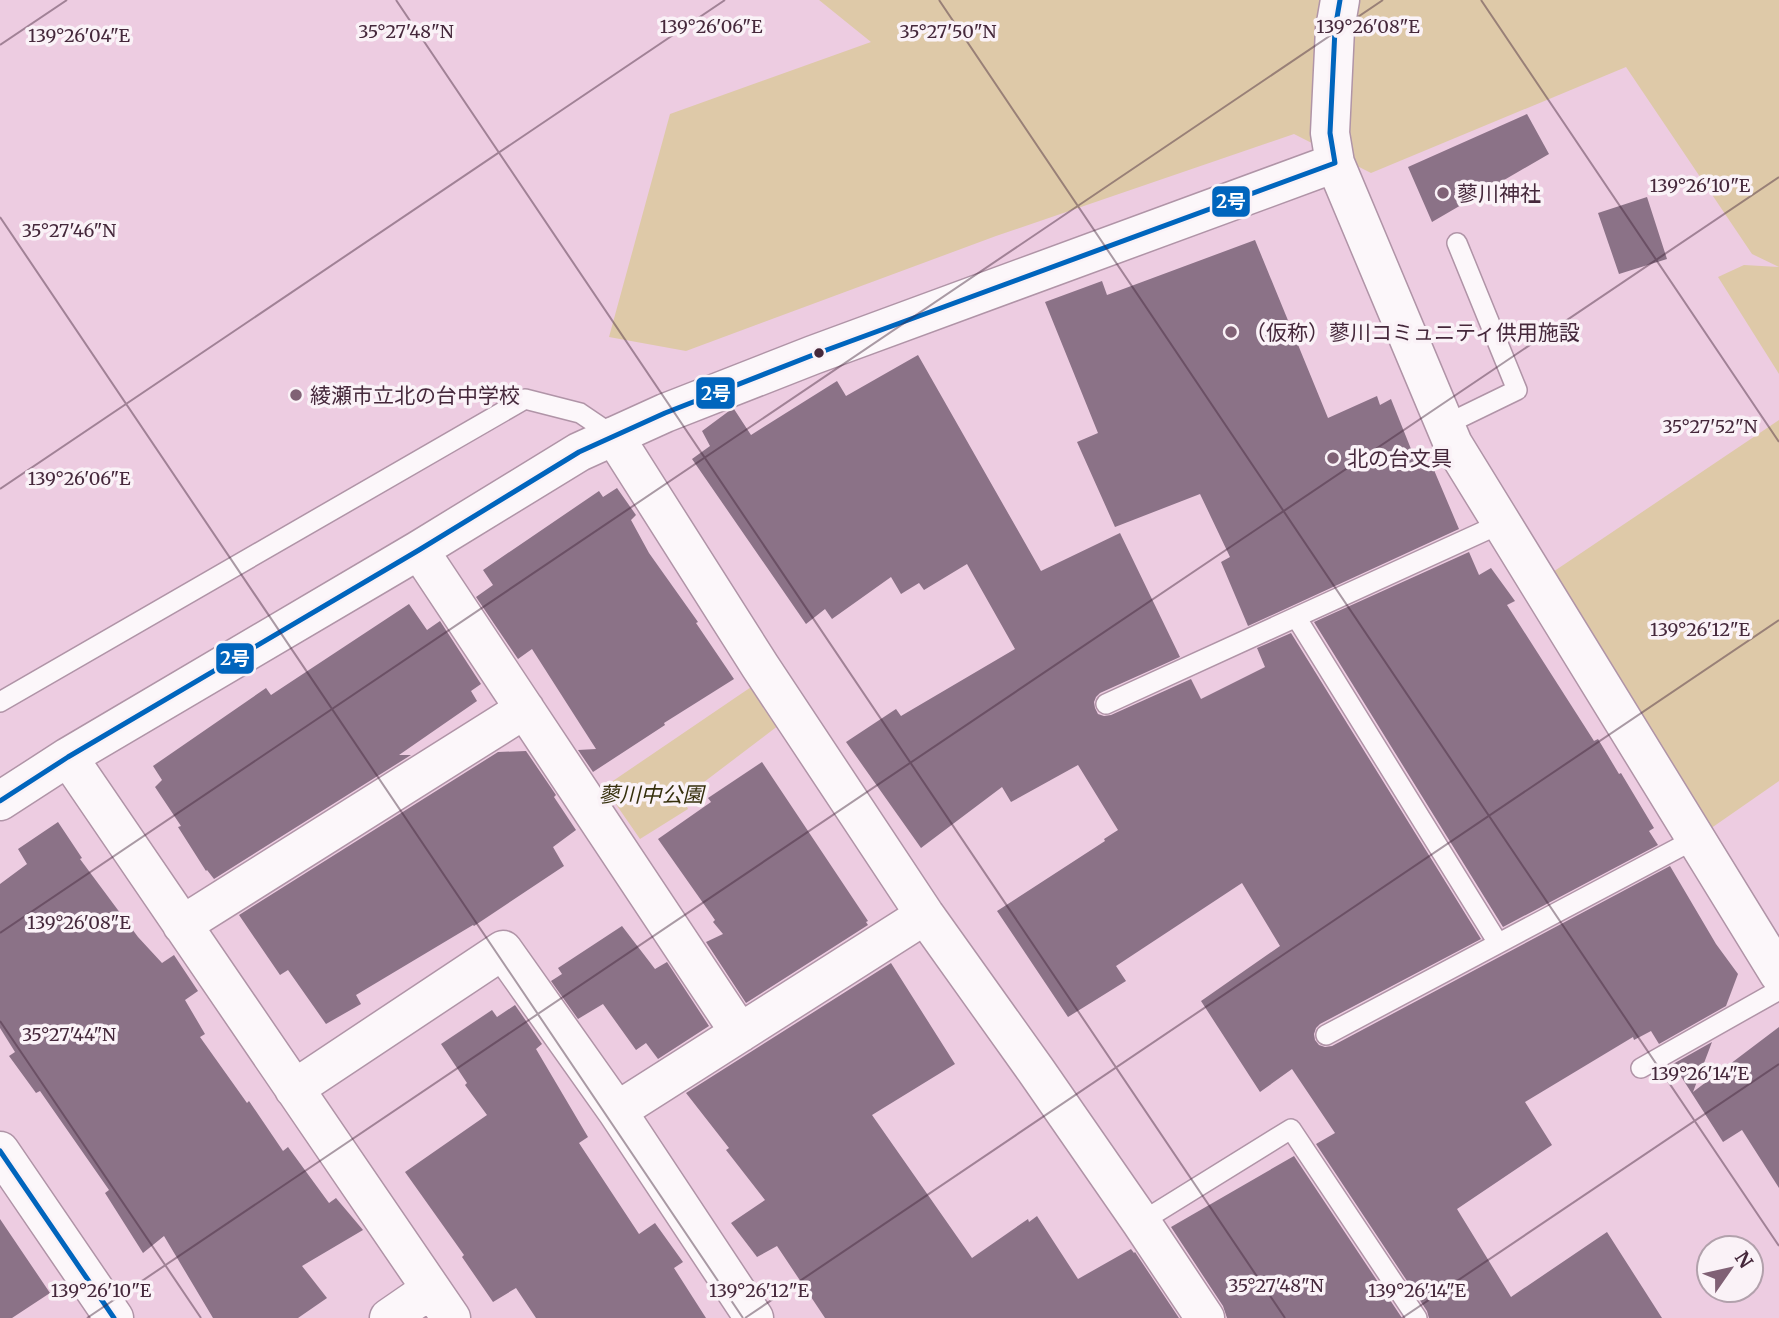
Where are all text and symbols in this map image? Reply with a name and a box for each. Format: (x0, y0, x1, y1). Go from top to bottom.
text: 139°26'06"E (660, 15, 763, 38)
text: 139°26'08"E (1316, 15, 1420, 38)
text: 35°27'48"N (358, 20, 454, 43)
text: 35°27'50"N (900, 20, 996, 43)
text: 139°26'04"E (28, 24, 131, 47)
text: 139°26'10"E (1650, 174, 1751, 197)
place label: 蓼川神社 (1457, 180, 1541, 207)
line badge: 2号 (1211, 185, 1251, 218)
marker: 蓼川神社 (1435, 185, 1451, 201)
text: 2号 (1216, 189, 1246, 213)
text: 35°27'46"N (22, 219, 116, 242)
place label: （仮称）蓼川コミュニティ供用施設 (1245, 319, 1580, 346)
marker: （仮称）蓼川コミュニティ供用施設 (1223, 324, 1239, 340)
unlabelled marker (812, 346, 826, 360)
line badge: 2号 (695, 376, 736, 410)
text: 2号 (701, 381, 731, 405)
place label: 綾瀬市立北の台中学校 (310, 382, 520, 409)
marker: 綾瀬市立北の台中学校 (288, 387, 304, 403)
text: 35°27'52"N (1662, 415, 1758, 438)
place label: 北の台文具 (1347, 445, 1452, 472)
marker: 北の台文具 (1325, 450, 1341, 466)
text: 139°26'06"E (28, 467, 131, 490)
text: 139°26'12"E (1650, 618, 1750, 641)
line badge: 2号 (215, 642, 255, 675)
text: 2号 (220, 646, 250, 670)
park label: 蓼川中公園 (599, 781, 706, 808)
text: 139°26'08"E (27, 911, 131, 934)
text: 35°27'44"N (22, 1023, 116, 1046)
text: 139°26'14"E (1651, 1062, 1750, 1085)
north arrow (1695, 1234, 1765, 1304)
text: N (1730, 1247, 1758, 1272)
text: 35°27'48"N (1228, 1274, 1324, 1297)
text: 139°26'10"E (51, 1279, 152, 1302)
text: 139°26'12"E (709, 1279, 809, 1302)
text: 139°26'14"E (1368, 1279, 1467, 1302)

